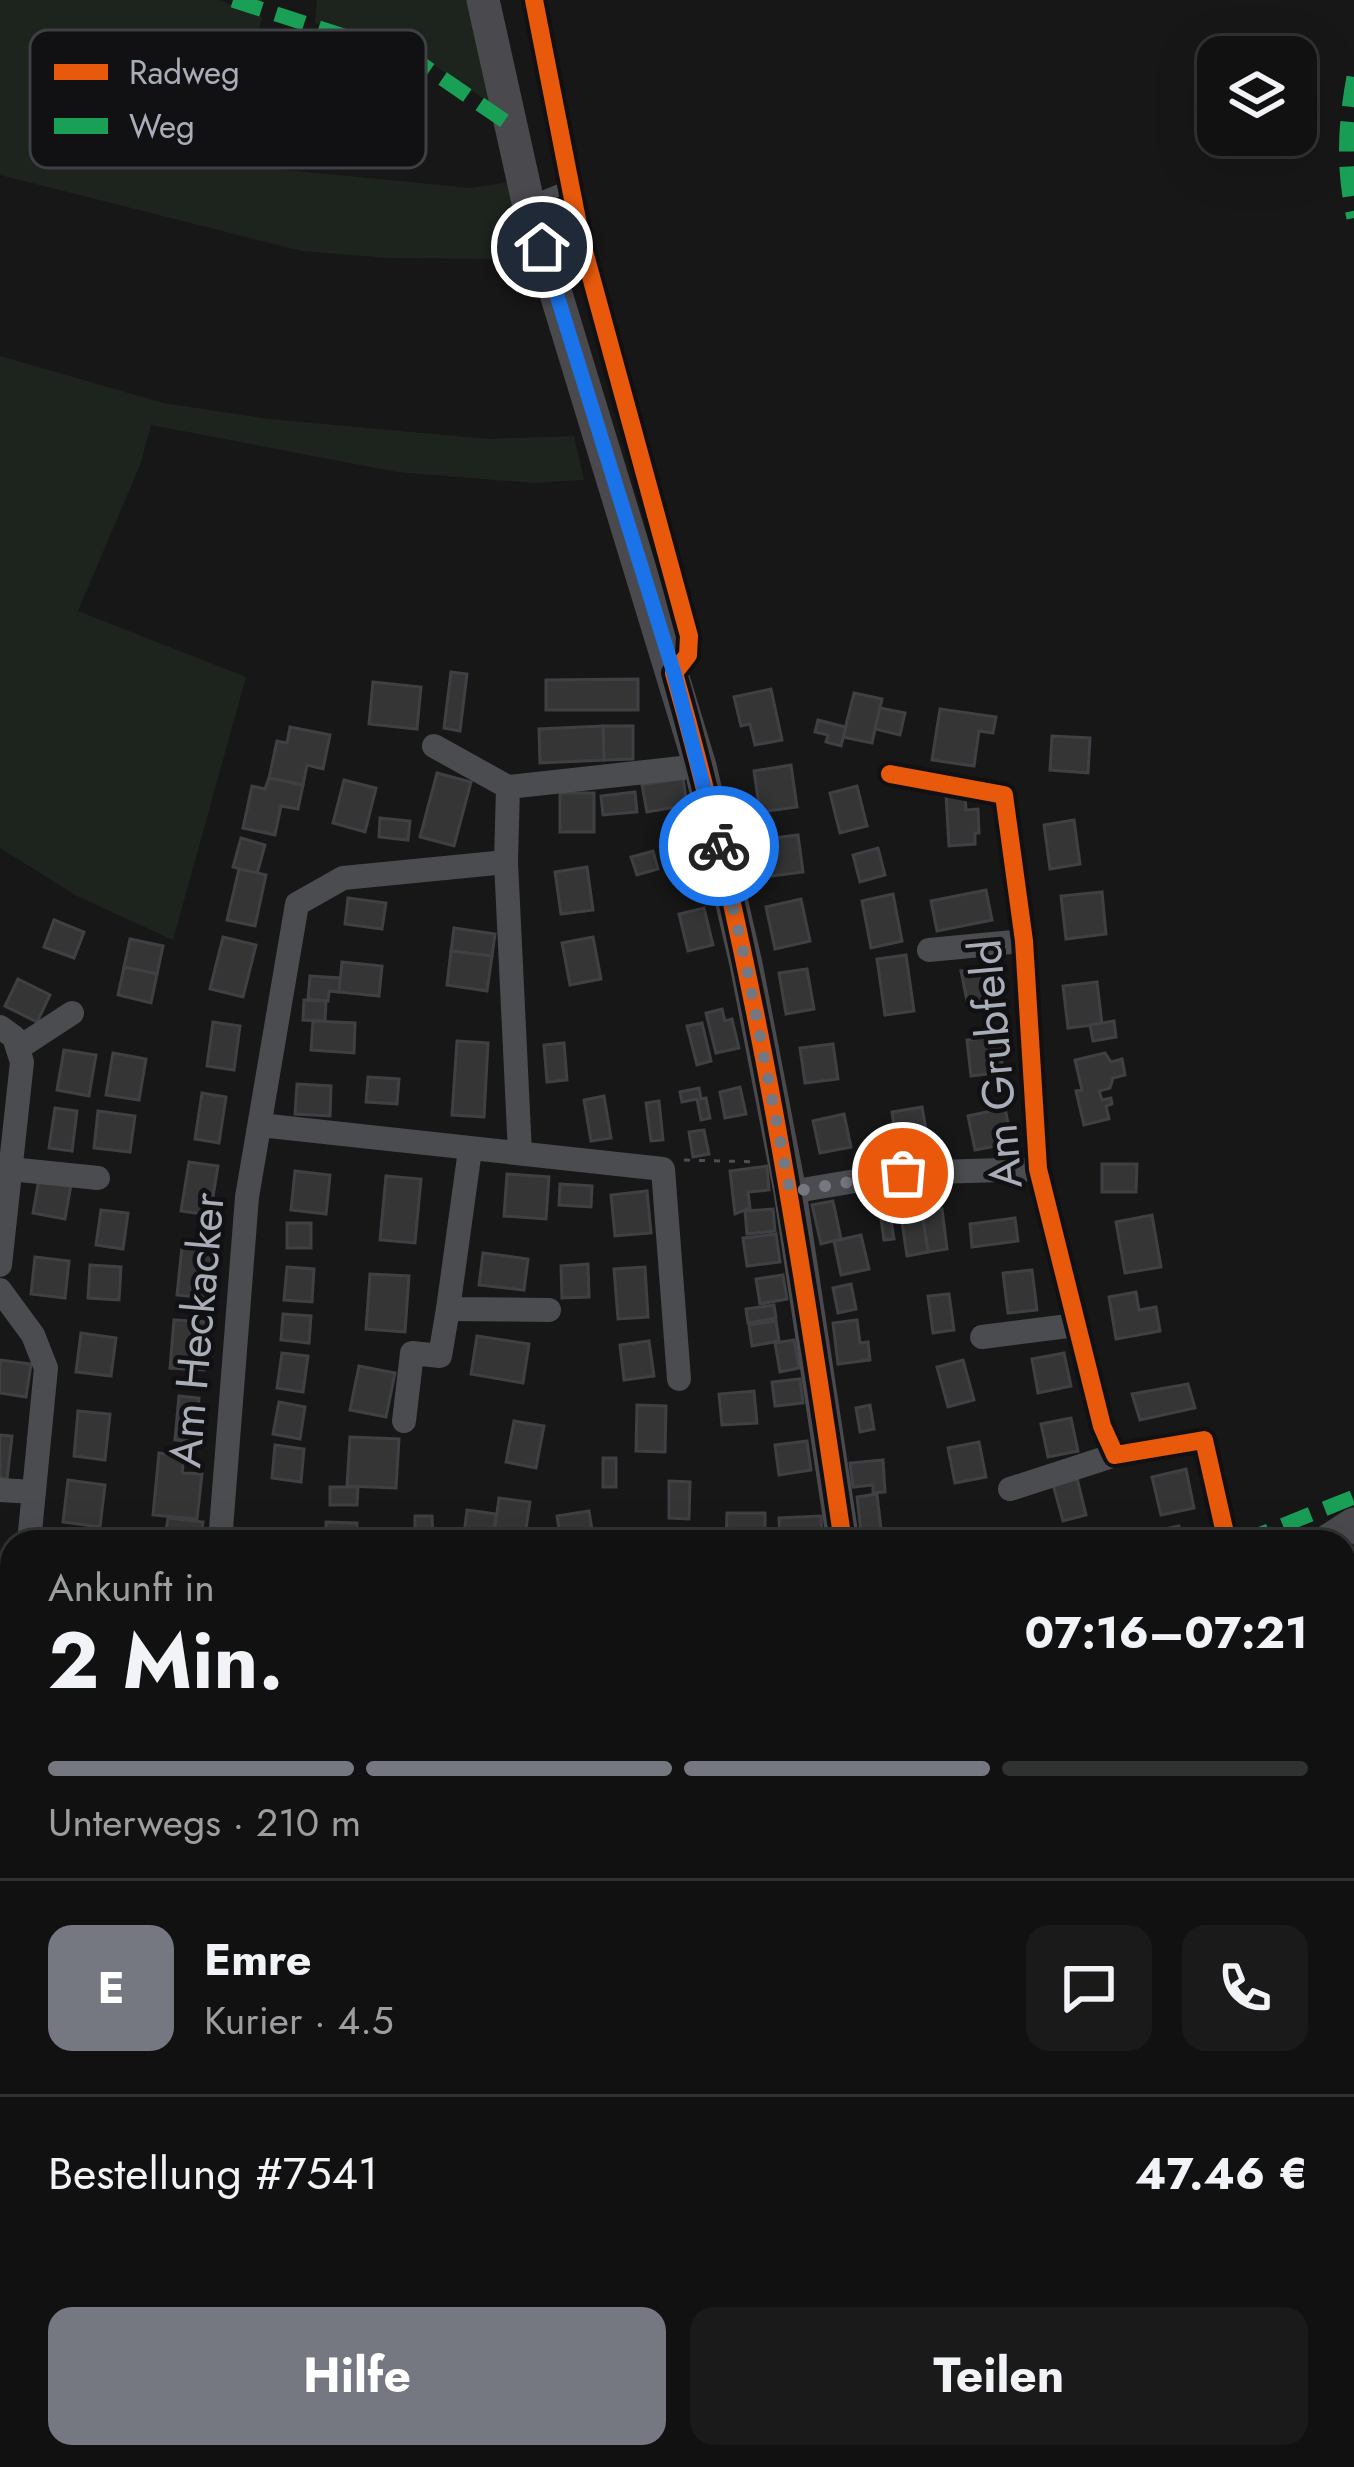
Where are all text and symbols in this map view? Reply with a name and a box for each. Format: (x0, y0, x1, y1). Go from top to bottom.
legend (30, 30, 426, 168)
map controls (1197, 36, 1317, 156)
button: layers (1197, 36, 1317, 156)
text: Radweg (129, 49, 240, 96)
text: Weg (129, 103, 195, 150)
pin (491, 196, 593, 298)
icon: home (509, 214, 575, 280)
courier (659, 786, 779, 906)
icon: bike (686, 813, 752, 879)
street label: Am Grubfeld (952, 937, 1039, 1191)
pin (852, 1122, 954, 1224)
icon: bag (870, 1140, 936, 1206)
street label: Am Heckacker (152, 1189, 241, 1470)
text: Ankunft in (48, 1559, 215, 1616)
text: 07:16–07:21 (1024, 1600, 1308, 1665)
text: 2 Min. (48, 1605, 284, 1717)
text: Unterwegs · 210 m (48, 1794, 361, 1851)
button: chat (1026, 1925, 1152, 2051)
button: phone (1182, 1925, 1308, 2051)
text: Emre (204, 1927, 312, 1992)
text: E (97, 1955, 125, 2020)
text: Kurier · 4.5 (204, 1992, 394, 2049)
text: Bestellung #7541 (48, 2141, 378, 2206)
text: 47.46 € (1135, 2141, 1308, 2206)
button: Hilfe (48, 2307, 666, 2445)
button: Teilen (690, 2307, 1308, 2445)

